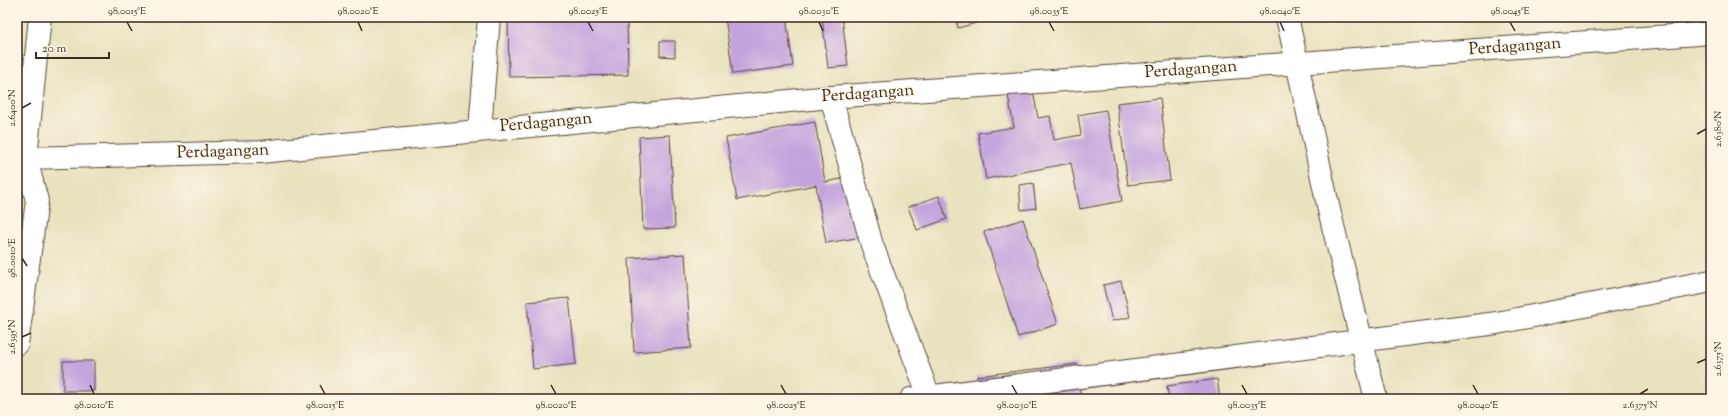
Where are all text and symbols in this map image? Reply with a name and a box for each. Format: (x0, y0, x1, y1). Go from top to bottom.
text: 98.0015°E (108, 4, 146, 19)
text: 98.0020°E (338, 4, 378, 19)
text: 98.0025°E (568, 4, 608, 19)
text: 98.0030°E (799, 4, 839, 19)
text: 98.0035°E (1030, 4, 1068, 19)
text: 98.0040°E (1260, 4, 1300, 19)
text: 98.0045°E (1490, 4, 1530, 19)
street label: Perdagangan (1468, 32, 1562, 62)
scale bar (36, 34, 109, 60)
text: 20 m (42, 40, 67, 58)
street label: Perdagangan (1144, 55, 1238, 85)
street label: Perdagangan (821, 79, 915, 109)
text: 2.6400°N (5, 89, 20, 127)
street label: Perdagangan (499, 107, 593, 139)
text: 2.6380°N (1711, 111, 1726, 147)
street label: Perdagangan (176, 138, 270, 166)
text: 98.0010°E (5, 238, 20, 278)
text: 2.6395°N (5, 320, 20, 354)
text: 2.6375°N (1711, 341, 1726, 377)
text: 98.0010°E (74, 398, 114, 413)
text: 98.0015°E (306, 398, 344, 413)
text: 98.0020°E (536, 398, 576, 413)
text: 98.0025°E (766, 398, 806, 413)
text: 98.0030°E (997, 398, 1037, 413)
text: 98.0035°E (1228, 398, 1266, 413)
text: 98.0040°E (1458, 398, 1498, 413)
text: 2.6375°N (1622, 398, 1658, 413)

